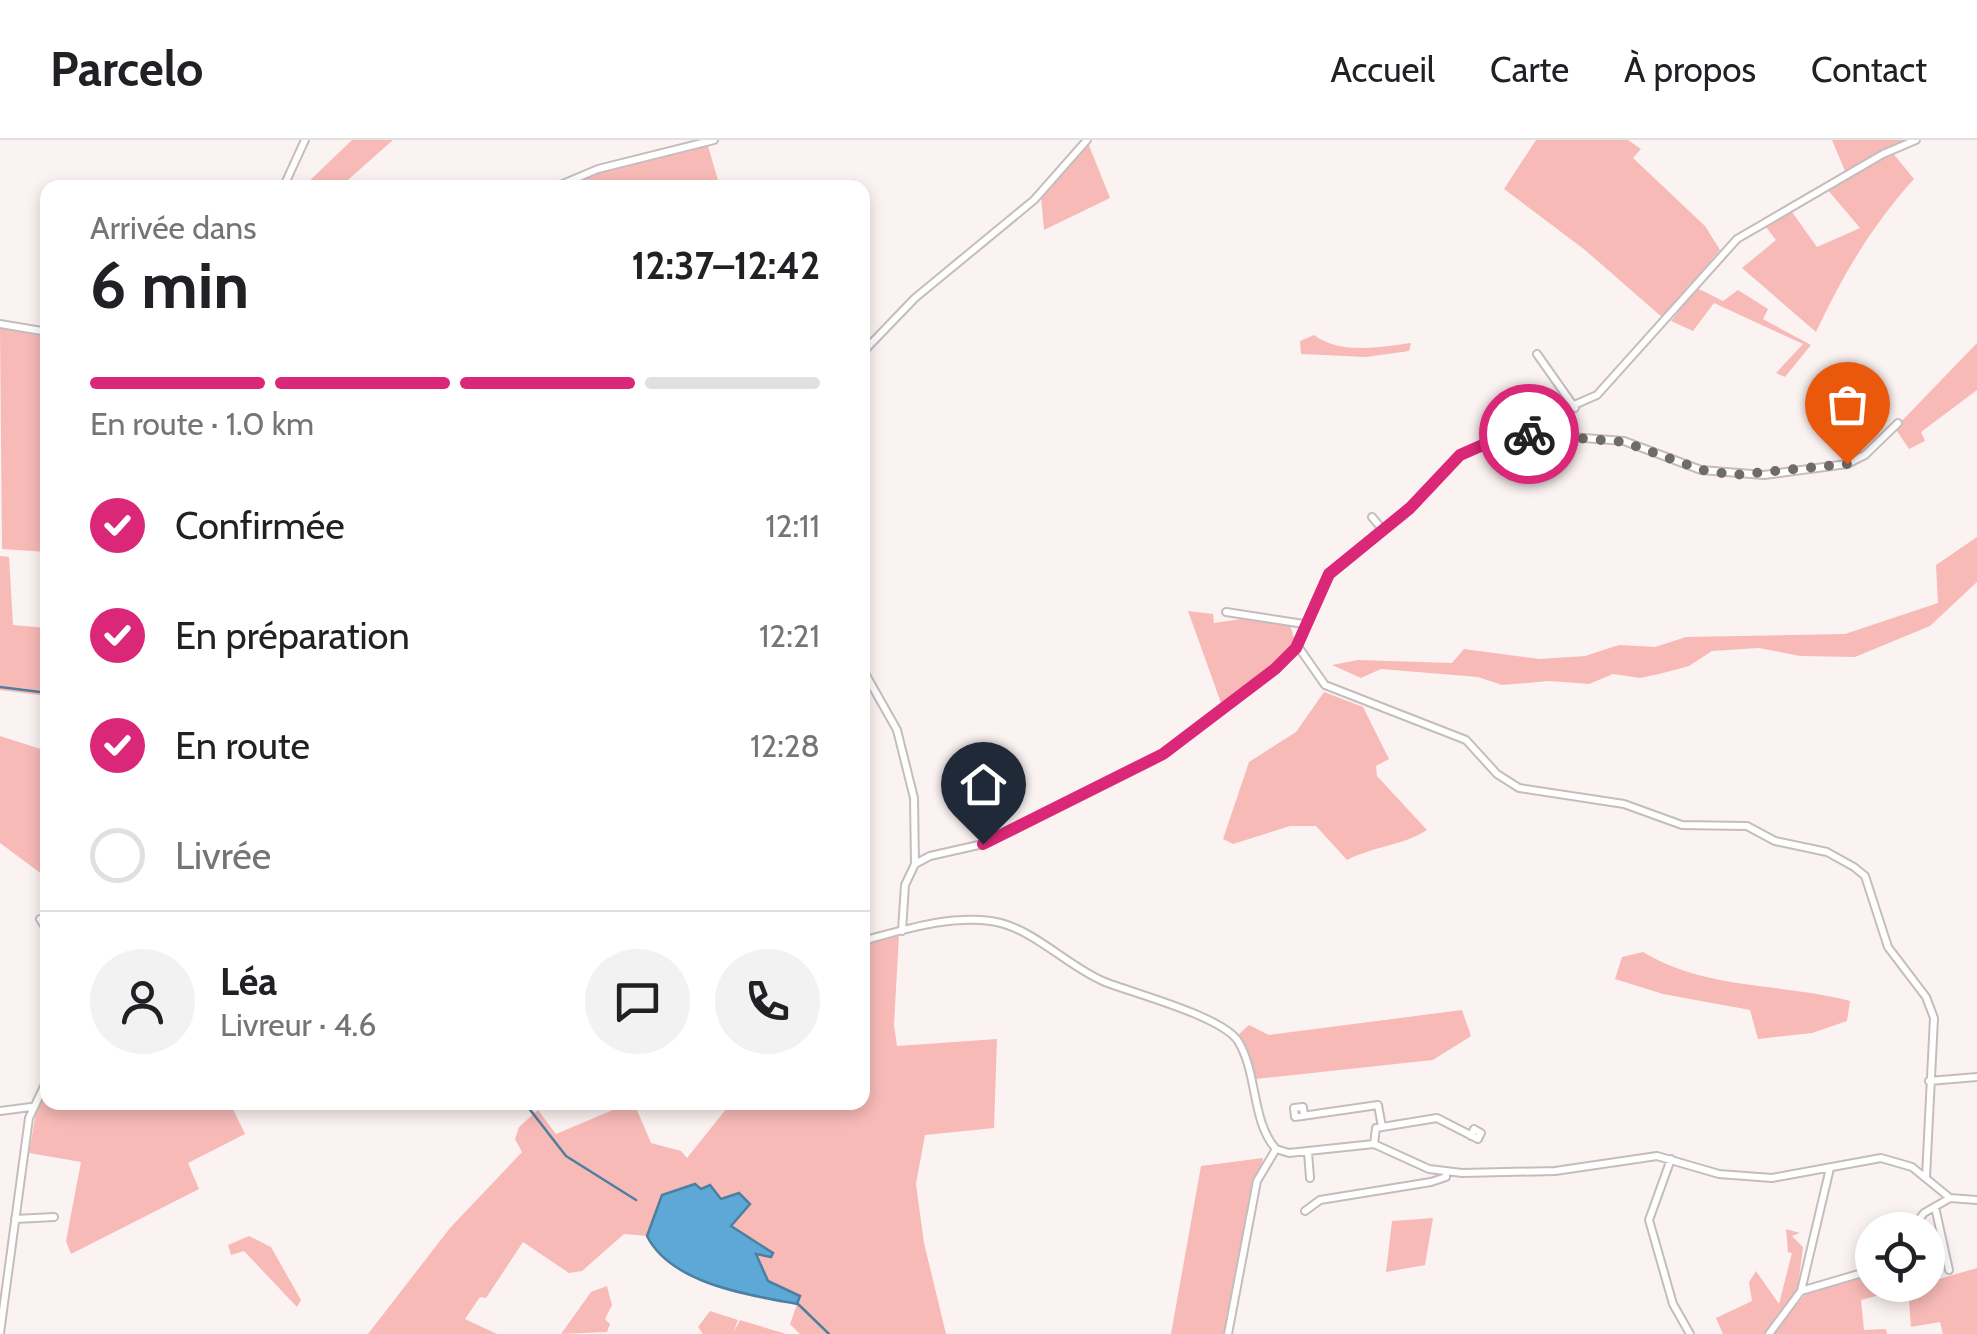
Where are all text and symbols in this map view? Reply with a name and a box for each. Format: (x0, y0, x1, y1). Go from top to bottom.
text: Parcelo (50, 40, 203, 98)
text: Accueil (1330, 48, 1435, 91)
text: Carte (1490, 48, 1569, 91)
text: À propos (1624, 48, 1756, 91)
text: Contact (1811, 48, 1927, 91)
text: Arrivée dans (90, 208, 256, 247)
text: 12:37–12:42 (631, 242, 820, 289)
text: 6 min (90, 245, 249, 324)
pin (1805, 362, 1890, 465)
icon: bag (1820, 377, 1875, 432)
courier (1479, 384, 1579, 484)
text: En route · 1.0 km (90, 404, 314, 443)
icon: bike (1502, 407, 1557, 462)
icon: check (90, 498, 145, 553)
text: Confirmée (175, 502, 345, 549)
text: 12:11 (765, 506, 820, 545)
icon: check (90, 608, 145, 663)
text: En préparation (175, 612, 410, 659)
text: 12:21 (759, 616, 820, 655)
icon: check (90, 718, 145, 773)
text: En route (175, 722, 310, 769)
text: 12:28 (750, 726, 820, 765)
pin (941, 742, 1026, 845)
icon: home (956, 757, 1011, 812)
text: Livrée (175, 832, 271, 879)
button: person (90, 949, 195, 1054)
button: chat (585, 949, 690, 1054)
button: phone (715, 949, 820, 1054)
text: Léa (220, 958, 277, 1005)
text: Livreur · 4.6 (220, 1005, 376, 1044)
map controls (1855, 1212, 1945, 1302)
button: locate (1855, 1212, 1945, 1302)

